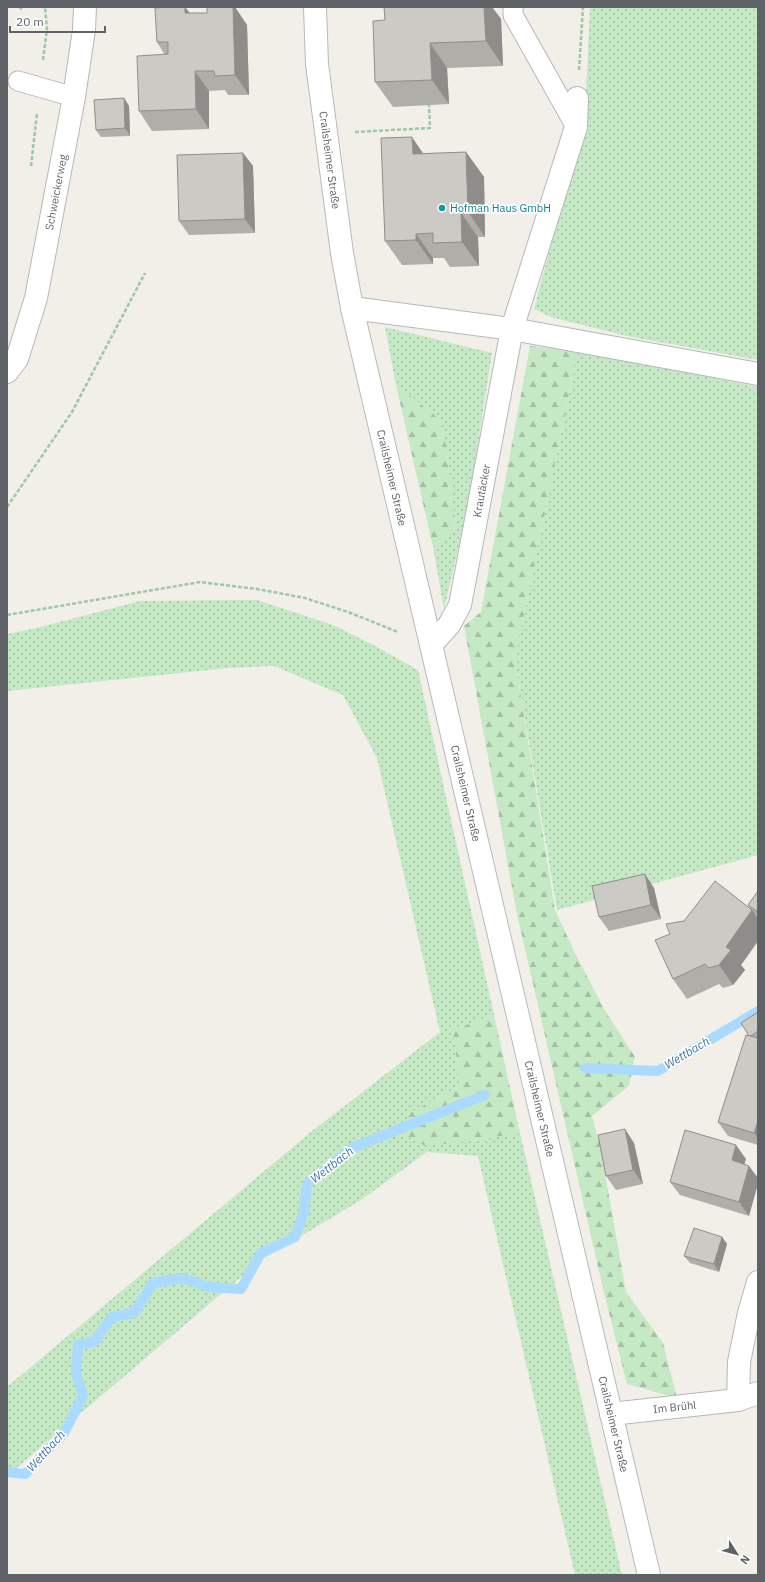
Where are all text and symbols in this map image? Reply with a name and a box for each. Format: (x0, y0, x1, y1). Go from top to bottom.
scale bar (10, 8, 105, 34)
text: 20 m (16, 14, 44, 29)
street label: Crailsheimer Straße (316, 110, 343, 210)
street label: Schweickerweg (42, 153, 70, 231)
place label: Hofman Haus GmbH (450, 201, 551, 215)
marker: Hofman Haus GmbH (437, 203, 447, 213)
street label: Crailsheimer Straße (374, 428, 410, 527)
street label: Krautäcker (470, 463, 493, 519)
street label: Crailsheimer Straße (448, 744, 484, 843)
water label: Wettbach (661, 1033, 712, 1072)
street label: Crailsheimer Straße (522, 1059, 558, 1158)
water label: Wettbach (307, 1143, 356, 1186)
street label: Crailsheimer Straße (596, 1375, 632, 1474)
street label: Im Brühl (652, 1398, 697, 1416)
water label: Wettbach (23, 1427, 68, 1474)
north arrow (717, 1534, 757, 1574)
text: N (737, 1553, 753, 1567)

